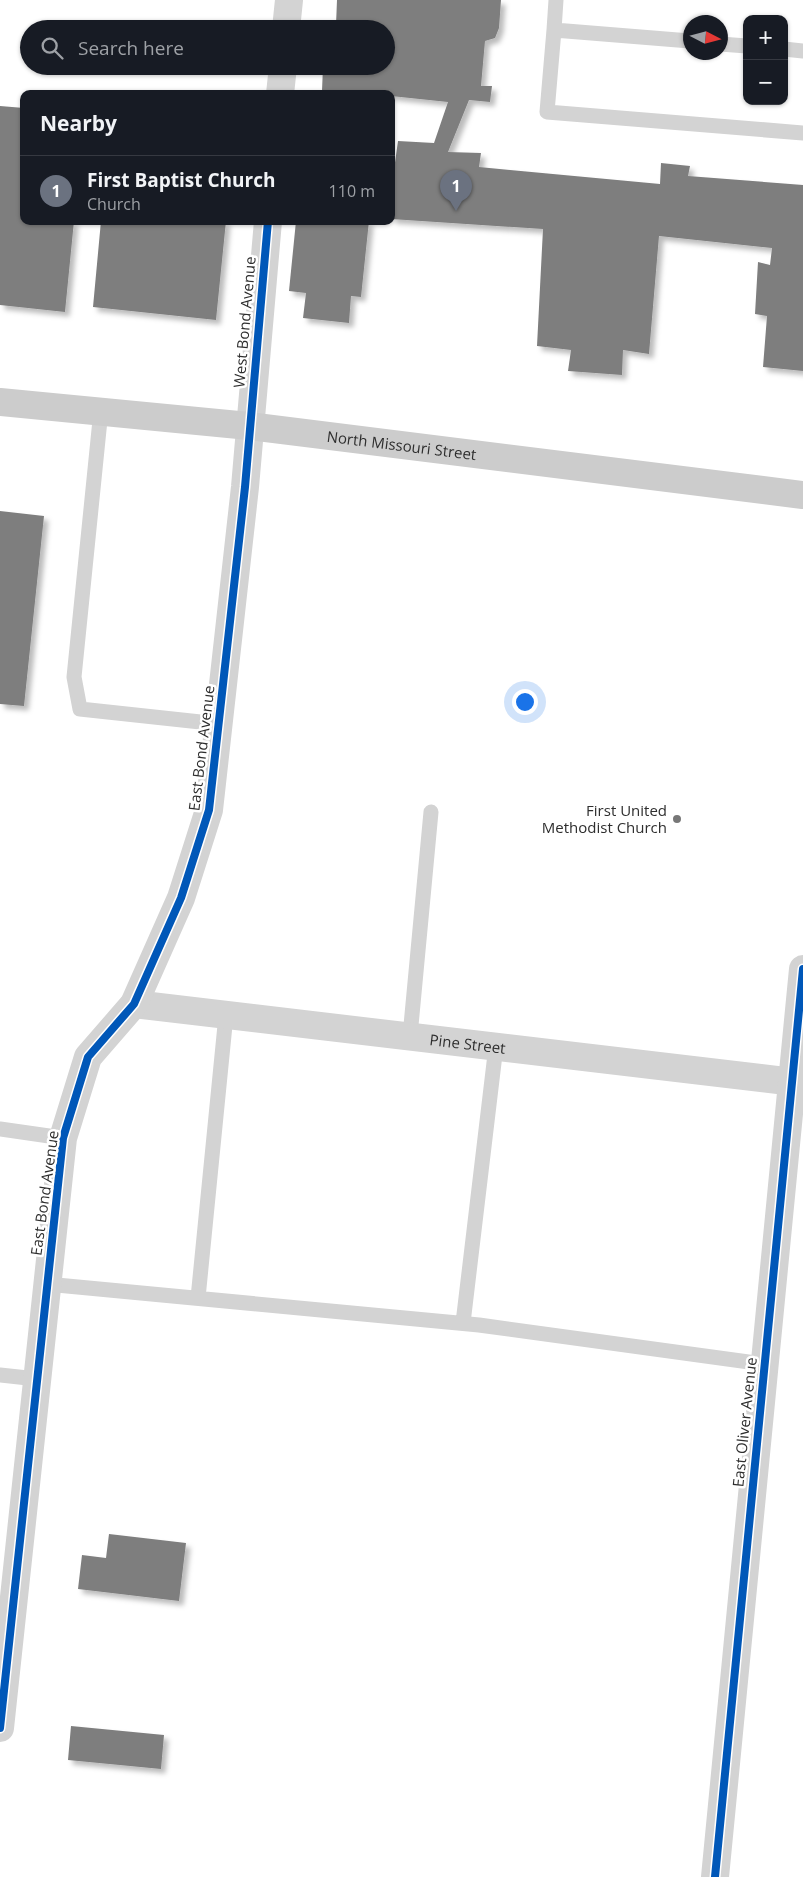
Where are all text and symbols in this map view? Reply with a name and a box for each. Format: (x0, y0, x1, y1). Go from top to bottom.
north arrow (683, 15, 728, 60)
map controls (743, 15, 788, 105)
button: + (743, 15, 788, 60)
search box (20, 20, 395, 75)
icon: search (38, 34, 66, 62)
text: Search here (78, 35, 184, 61)
button: − (743, 60, 788, 105)
text: Nearby (40, 109, 117, 137)
text: First Baptist Church (87, 167, 275, 193)
pin: 1 (440, 170, 472, 211)
text: 1 (51, 180, 61, 202)
text: 110 m (329, 180, 375, 202)
text: Church (87, 193, 141, 215)
street label: West Bond Avenue (228, 255, 260, 389)
street label: North Missouri Street (326, 426, 478, 464)
street label: East Bond Avenue (183, 684, 219, 812)
your location (512, 689, 538, 715)
place label: First United Methodist Church (542, 800, 667, 837)
marker: First United Methodist Church (671, 813, 683, 825)
street label: Pine Street (429, 1029, 507, 1058)
street label: East Bond Avenue (25, 1129, 63, 1257)
street label: East Oliver Avenue (727, 1356, 761, 1488)

